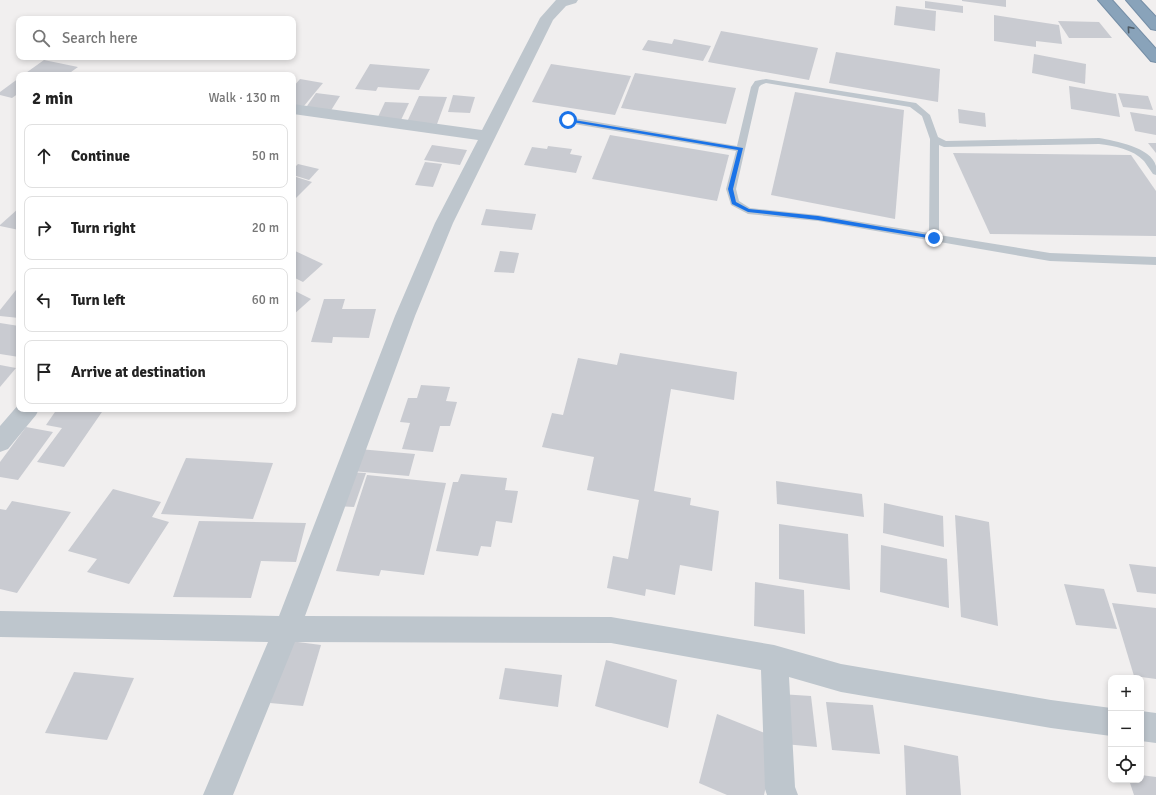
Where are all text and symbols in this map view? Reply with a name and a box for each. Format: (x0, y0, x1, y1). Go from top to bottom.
search box (16, 16, 296, 60)
one-way arrow (1128, 26, 1135, 34)
icon: search (30, 27, 52, 49)
text: Search here (62, 29, 138, 47)
text: 2 min (32, 88, 73, 109)
text: Walk · 130 m (209, 90, 280, 106)
route start (559, 111, 577, 129)
icon: ahead (33, 145, 55, 167)
text: Continue (71, 147, 130, 165)
text: 50 m (252, 148, 279, 164)
icon: right (33, 217, 55, 239)
text: Turn right (71, 219, 136, 237)
text: 20 m (252, 220, 279, 236)
route end (925, 229, 943, 247)
icon: left (33, 289, 55, 311)
text: Turn left (71, 291, 125, 309)
text: 60 m (252, 292, 279, 308)
icon: arrive (33, 361, 55, 383)
text: Arrive at destination (71, 363, 206, 381)
map controls (1108, 675, 1144, 783)
button: + (1108, 675, 1144, 711)
button: − (1108, 711, 1144, 747)
button: locate (1108, 747, 1144, 783)

